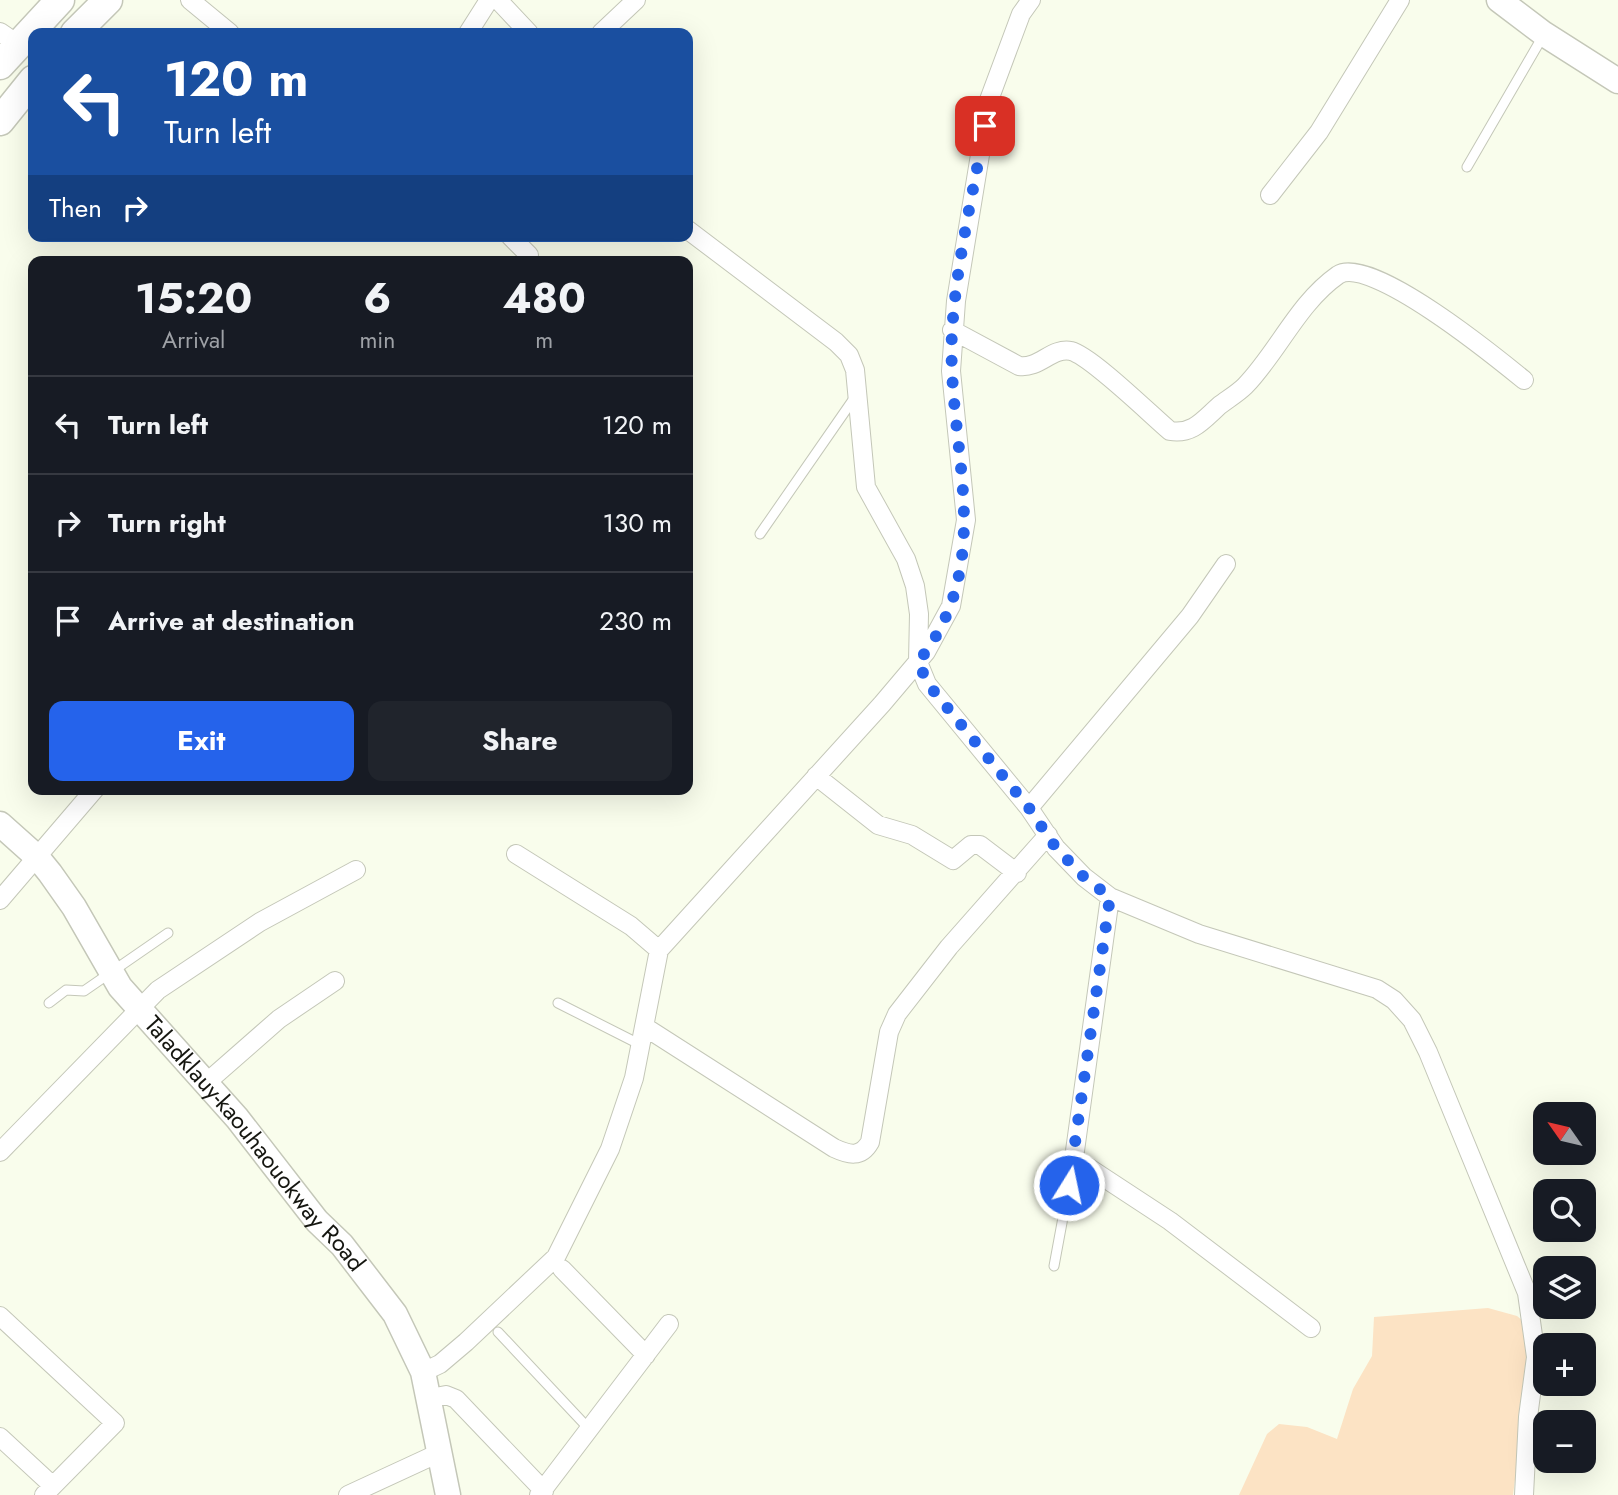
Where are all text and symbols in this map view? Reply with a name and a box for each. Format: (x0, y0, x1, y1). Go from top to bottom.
text: 120 m (164, 44, 308, 114)
icon: left (49, 56, 140, 147)
pin (955, 96, 1015, 156)
icon: arrive (966, 107, 1004, 145)
text: Turn left (164, 109, 271, 155)
text: Then (49, 189, 102, 227)
icon: right (116, 189, 154, 227)
text: 15:20 (135, 268, 252, 329)
text: 6 (363, 268, 391, 329)
text: 480 (502, 268, 586, 329)
text: Arrival (162, 323, 225, 357)
text: min (359, 323, 395, 357)
text: m (535, 323, 553, 357)
icon: left (49, 406, 87, 444)
text: Turn left (108, 406, 208, 444)
text: 120 m (602, 406, 672, 444)
icon: right (49, 504, 87, 542)
text: Turn right (108, 504, 226, 542)
text: 130 m (602, 504, 672, 542)
icon: arrive (49, 602, 87, 640)
text: Arrive at destination (108, 602, 355, 640)
text: 230 m (599, 602, 672, 640)
button: Exit (49, 701, 354, 781)
button: Share (368, 701, 672, 781)
street label: Taladklauy-kaouhaouokway Road (137, 1008, 374, 1279)
north arrow (1533, 1102, 1596, 1166)
map controls (1533, 1102, 1596, 1473)
position arrow (1032, 1148, 1106, 1222)
button: search (1533, 1179, 1596, 1242)
button: layers (1533, 1256, 1596, 1319)
button: + (1533, 1333, 1596, 1396)
button: − (1533, 1410, 1596, 1473)

